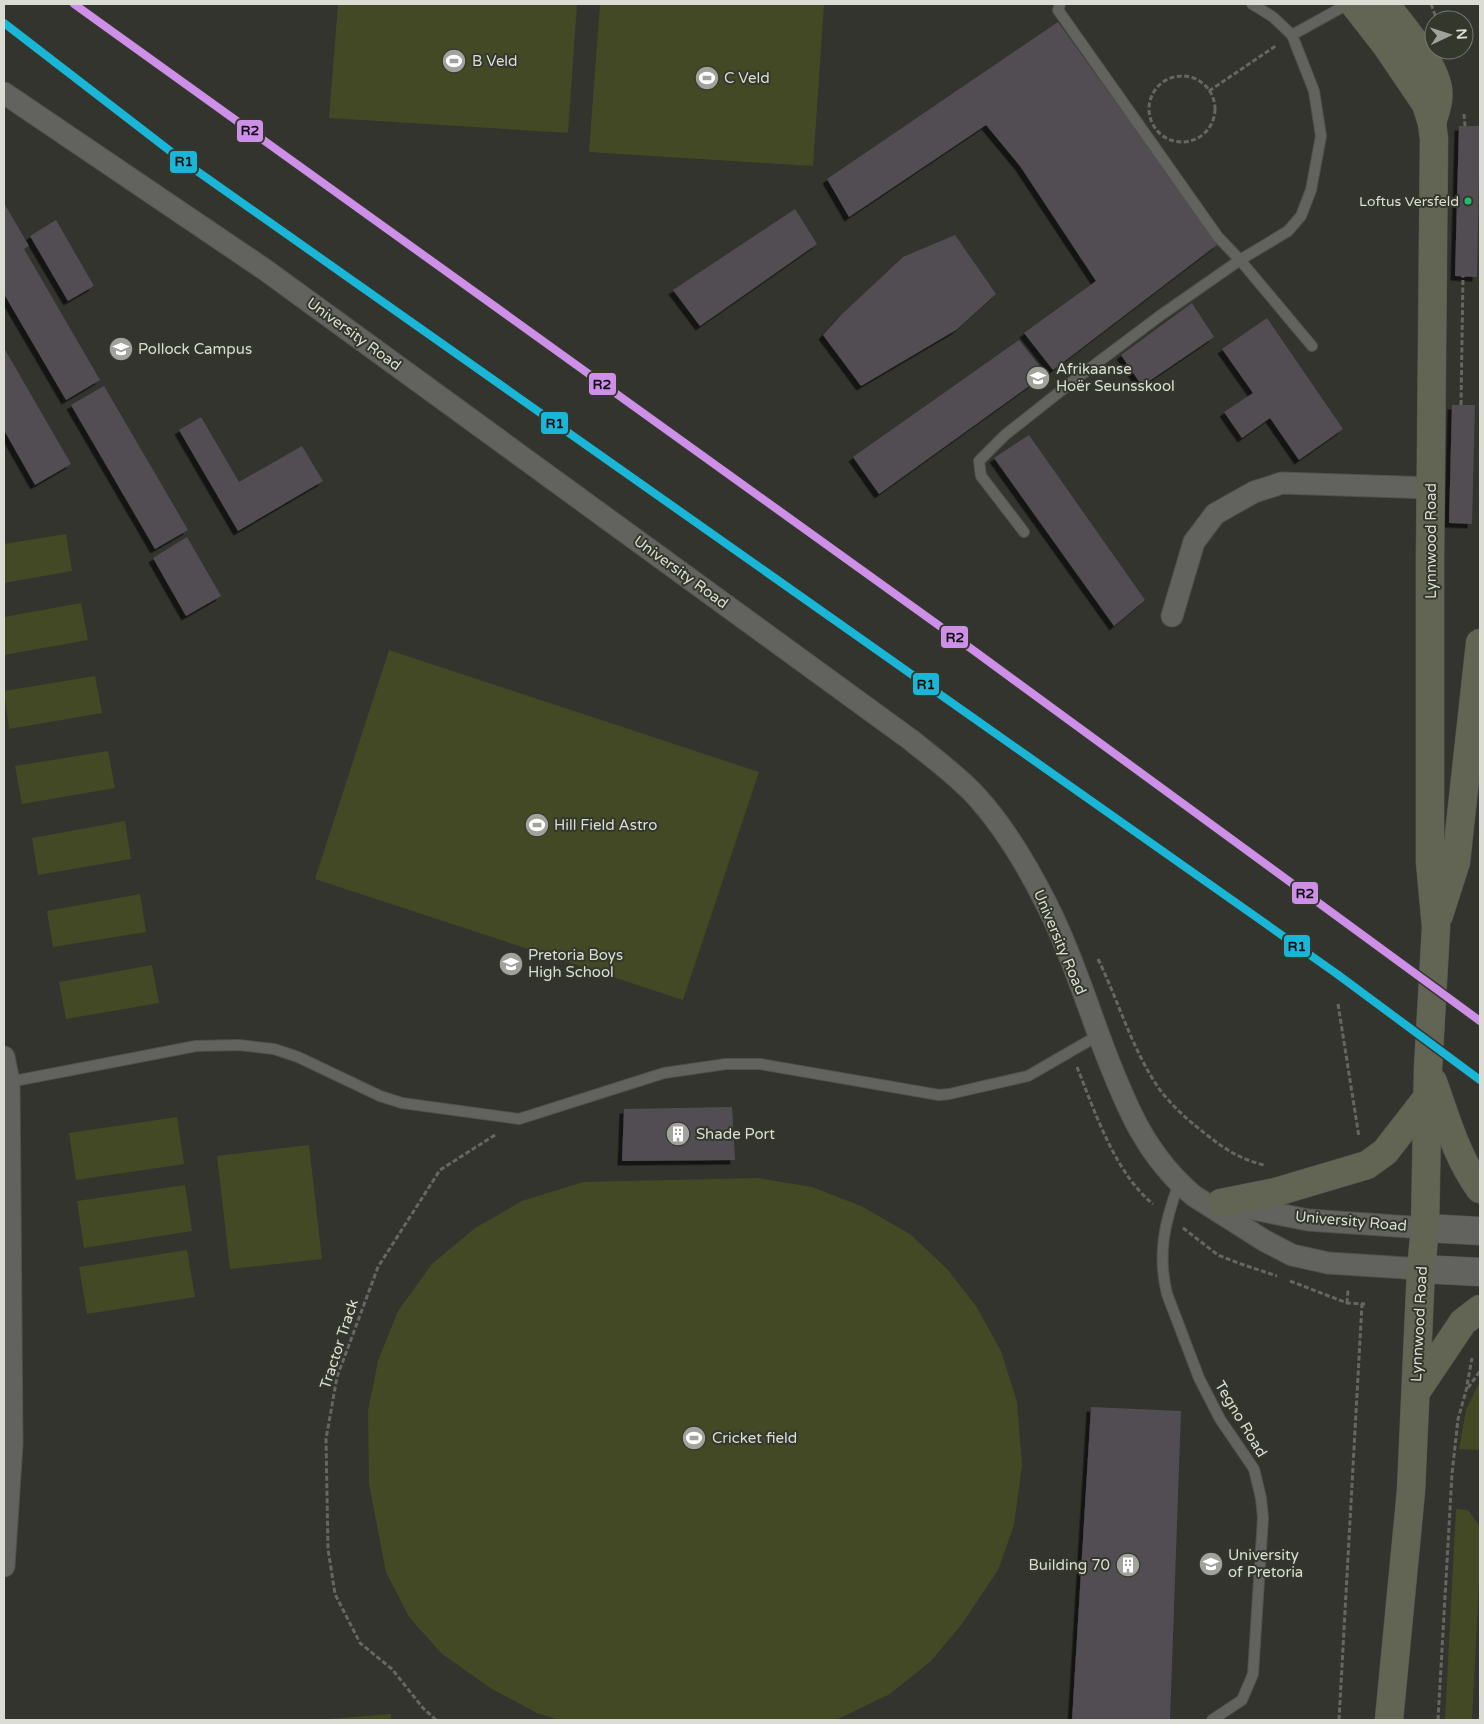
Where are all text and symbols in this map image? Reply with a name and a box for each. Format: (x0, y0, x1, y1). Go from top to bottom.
north arrow (1424, 10, 1474, 60)
text: N (1453, 28, 1470, 40)
sports icon: B Veld (441, 48, 467, 74)
place label: B Veld (472, 52, 518, 70)
sports icon: C Veld (694, 65, 720, 91)
place label: C Veld (724, 69, 770, 87)
line badge: R2 (236, 119, 264, 143)
text: R2 (241, 122, 260, 139)
line badge: R1 (169, 150, 198, 174)
text: R1 (175, 153, 193, 170)
place label: Loftus Versfeld (1359, 193, 1459, 210)
marker: Loftus Versfeld (1463, 196, 1473, 206)
street label: University Road (303, 294, 405, 374)
school or university icon: Pollock Campus (108, 336, 134, 362)
place label: Pollock Campus (138, 340, 252, 358)
place label: Afrikaanse Hoër Seunsskool (1056, 360, 1175, 395)
school or university icon: Afrikaanse Hoër Seunsskool (1025, 365, 1051, 391)
line badge: R2 (588, 372, 617, 396)
text: R2 (593, 376, 612, 393)
line badge: R1 (540, 411, 569, 435)
text: R1 (546, 415, 564, 432)
street label: Lynnwood Road (1422, 483, 1440, 599)
street label: University Road (630, 532, 732, 612)
line badge: R2 (940, 625, 969, 649)
text: R2 (946, 629, 965, 646)
line badge: R1 (912, 672, 940, 696)
text: R1 (917, 676, 935, 693)
sports icon: Hill Field Astro (524, 812, 550, 838)
place label: Hill Field Astro (554, 816, 657, 834)
line badge: R2 (1291, 881, 1319, 905)
text: R2 (1296, 885, 1315, 902)
street label: University Road (1030, 887, 1090, 997)
line badge: R1 (1283, 934, 1311, 958)
text: R1 (1288, 938, 1306, 955)
place label: Pretoria Boys High School (528, 946, 623, 981)
school or university icon: Pretoria Boys High School (498, 951, 524, 977)
building icon: Shade Port (665, 1121, 691, 1147)
place label: Shade Port (696, 1125, 775, 1143)
street label: University Road (1294, 1207, 1408, 1235)
street label: Lynnwood Road (1407, 1266, 1431, 1382)
street label: Tractor Track (316, 1297, 362, 1391)
street label: Tegno Road (1211, 1378, 1271, 1460)
sports icon: Cricket field (681, 1425, 707, 1451)
place label: Cricket field (712, 1429, 797, 1447)
place label: University of Pretoria (1228, 1546, 1303, 1581)
school or university icon: University of Pretoria (1198, 1551, 1224, 1577)
building icon: Building 70 (1115, 1552, 1141, 1578)
place label: Building 70 (1029, 1556, 1110, 1574)

